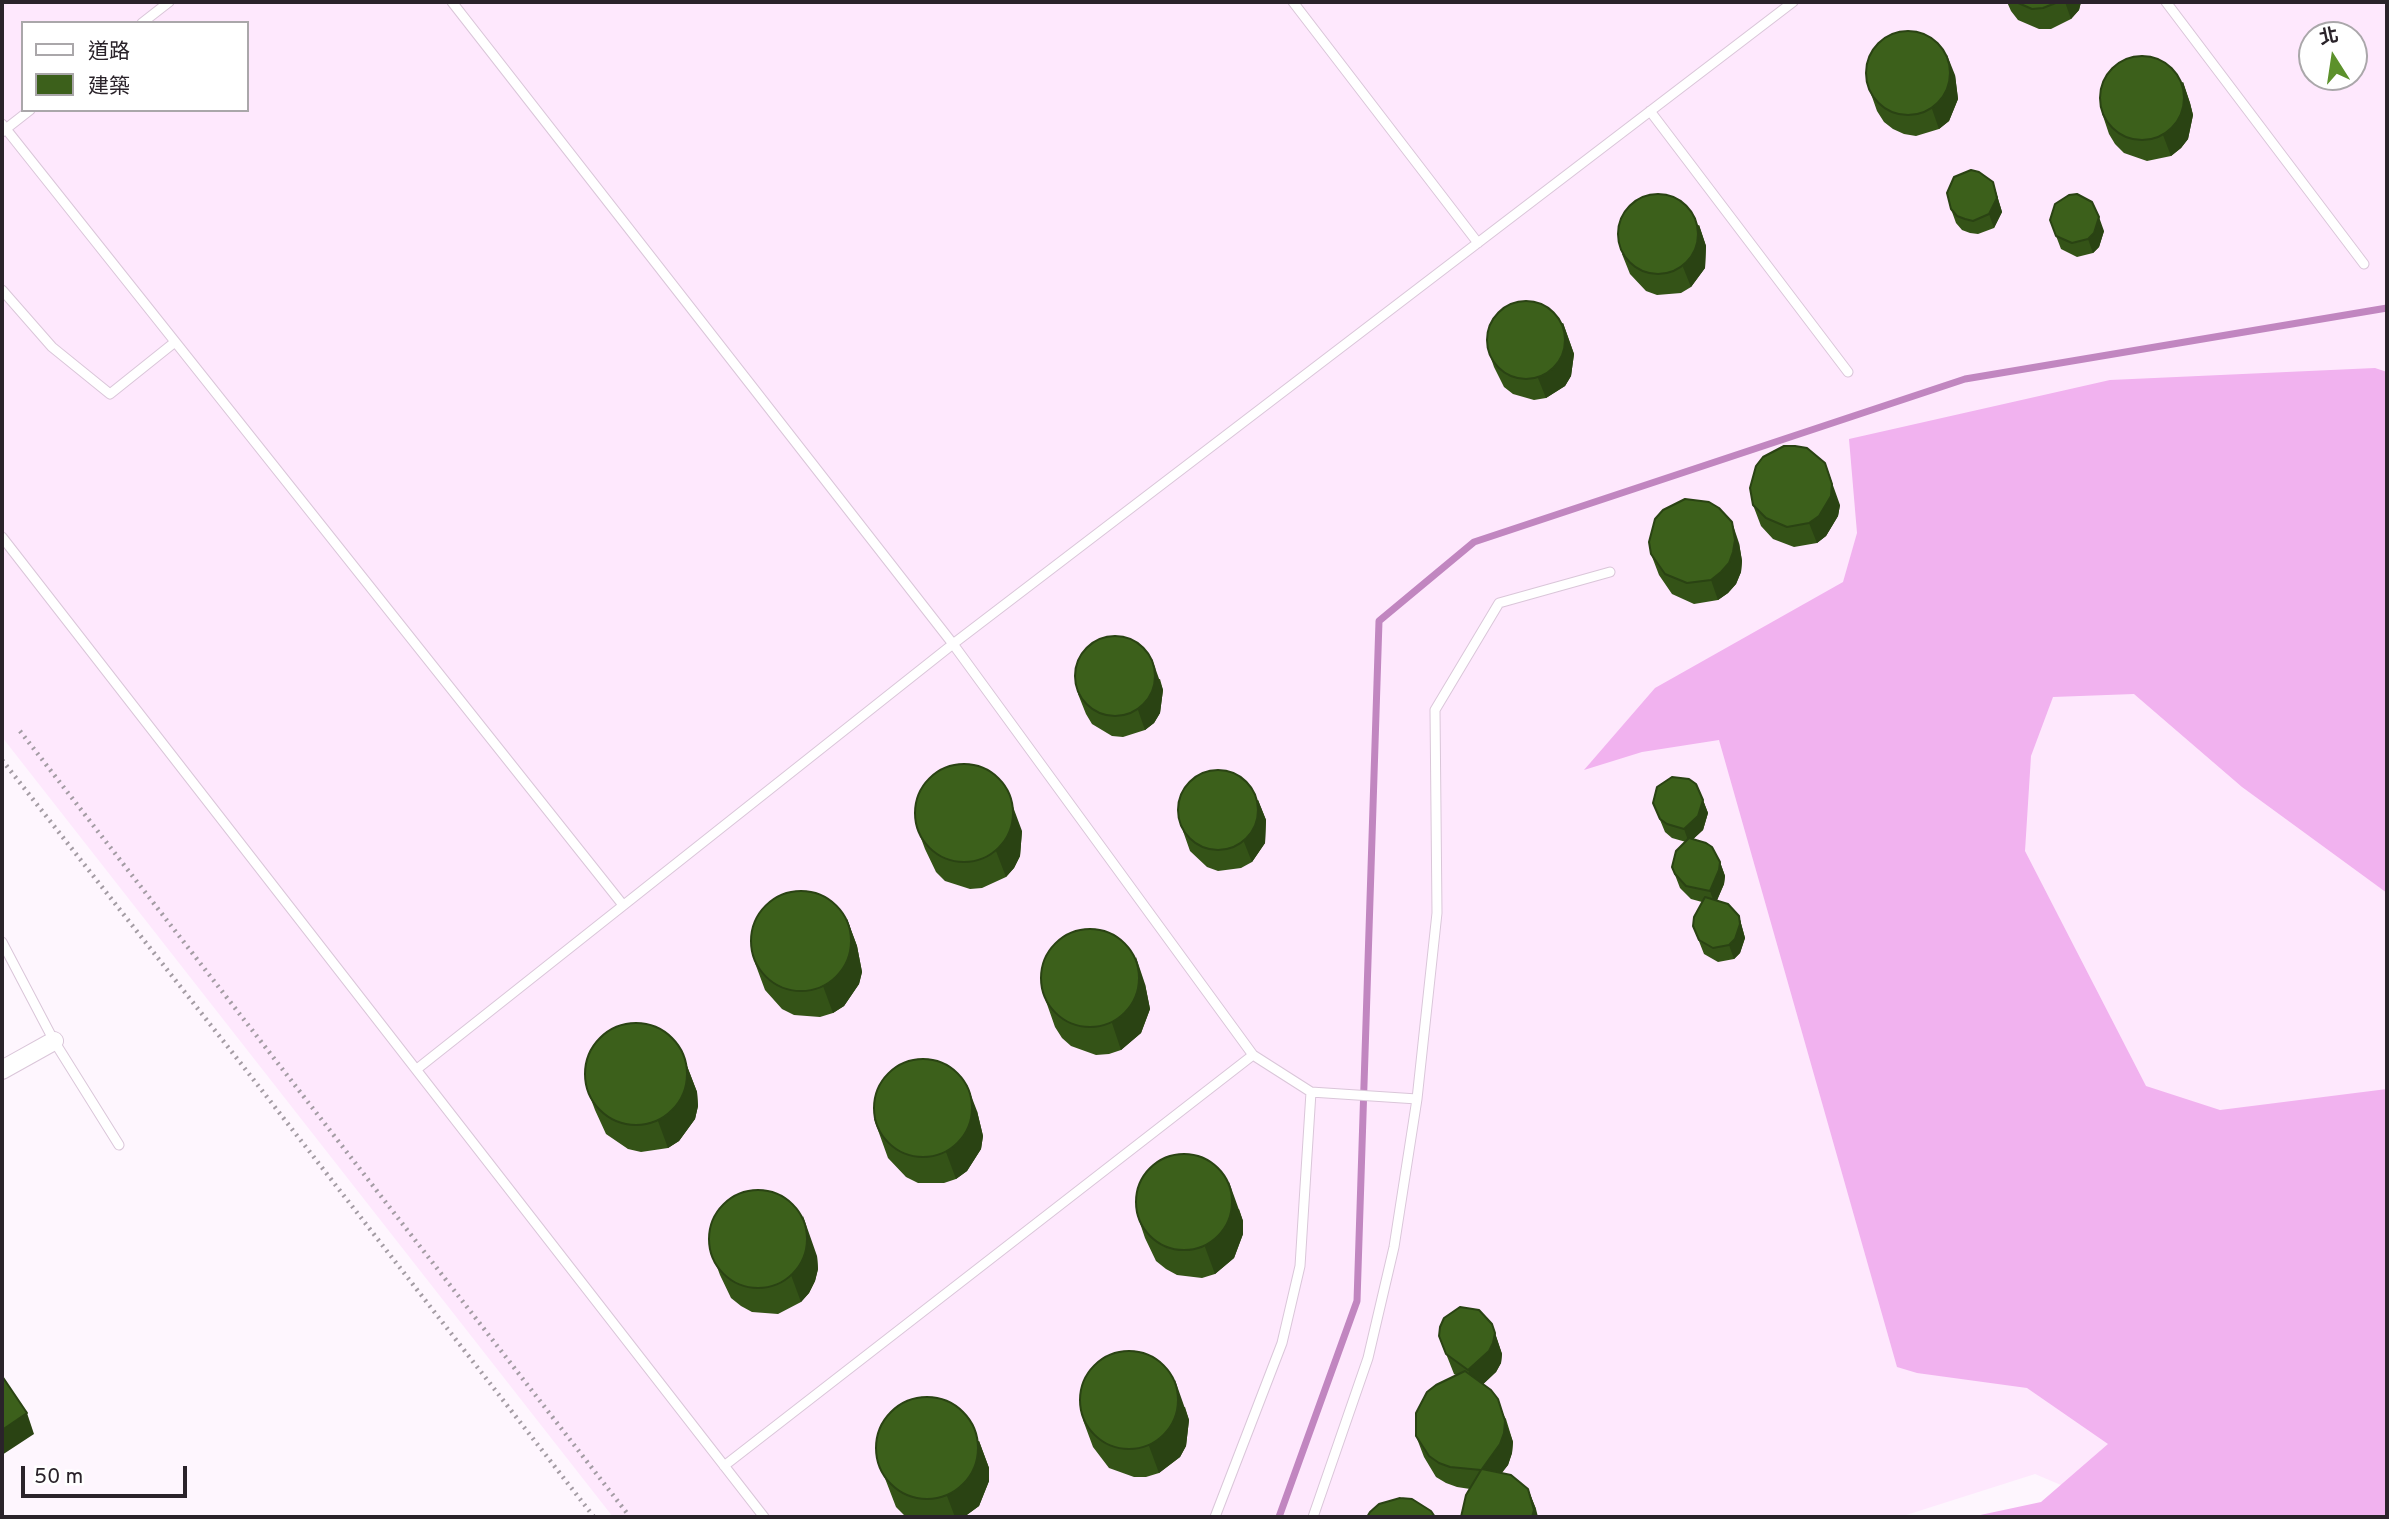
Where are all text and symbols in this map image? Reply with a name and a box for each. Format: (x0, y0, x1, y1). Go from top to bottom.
legend (21, 21, 248, 112)
north arrow (2298, 21, 2368, 91)
text: 北 (2317, 24, 2341, 51)
text: 道路 (88, 39, 130, 66)
text: 建築 (88, 74, 130, 101)
scale bar (24, 1452, 191, 1496)
text: 50 m (34, 1464, 83, 1491)

